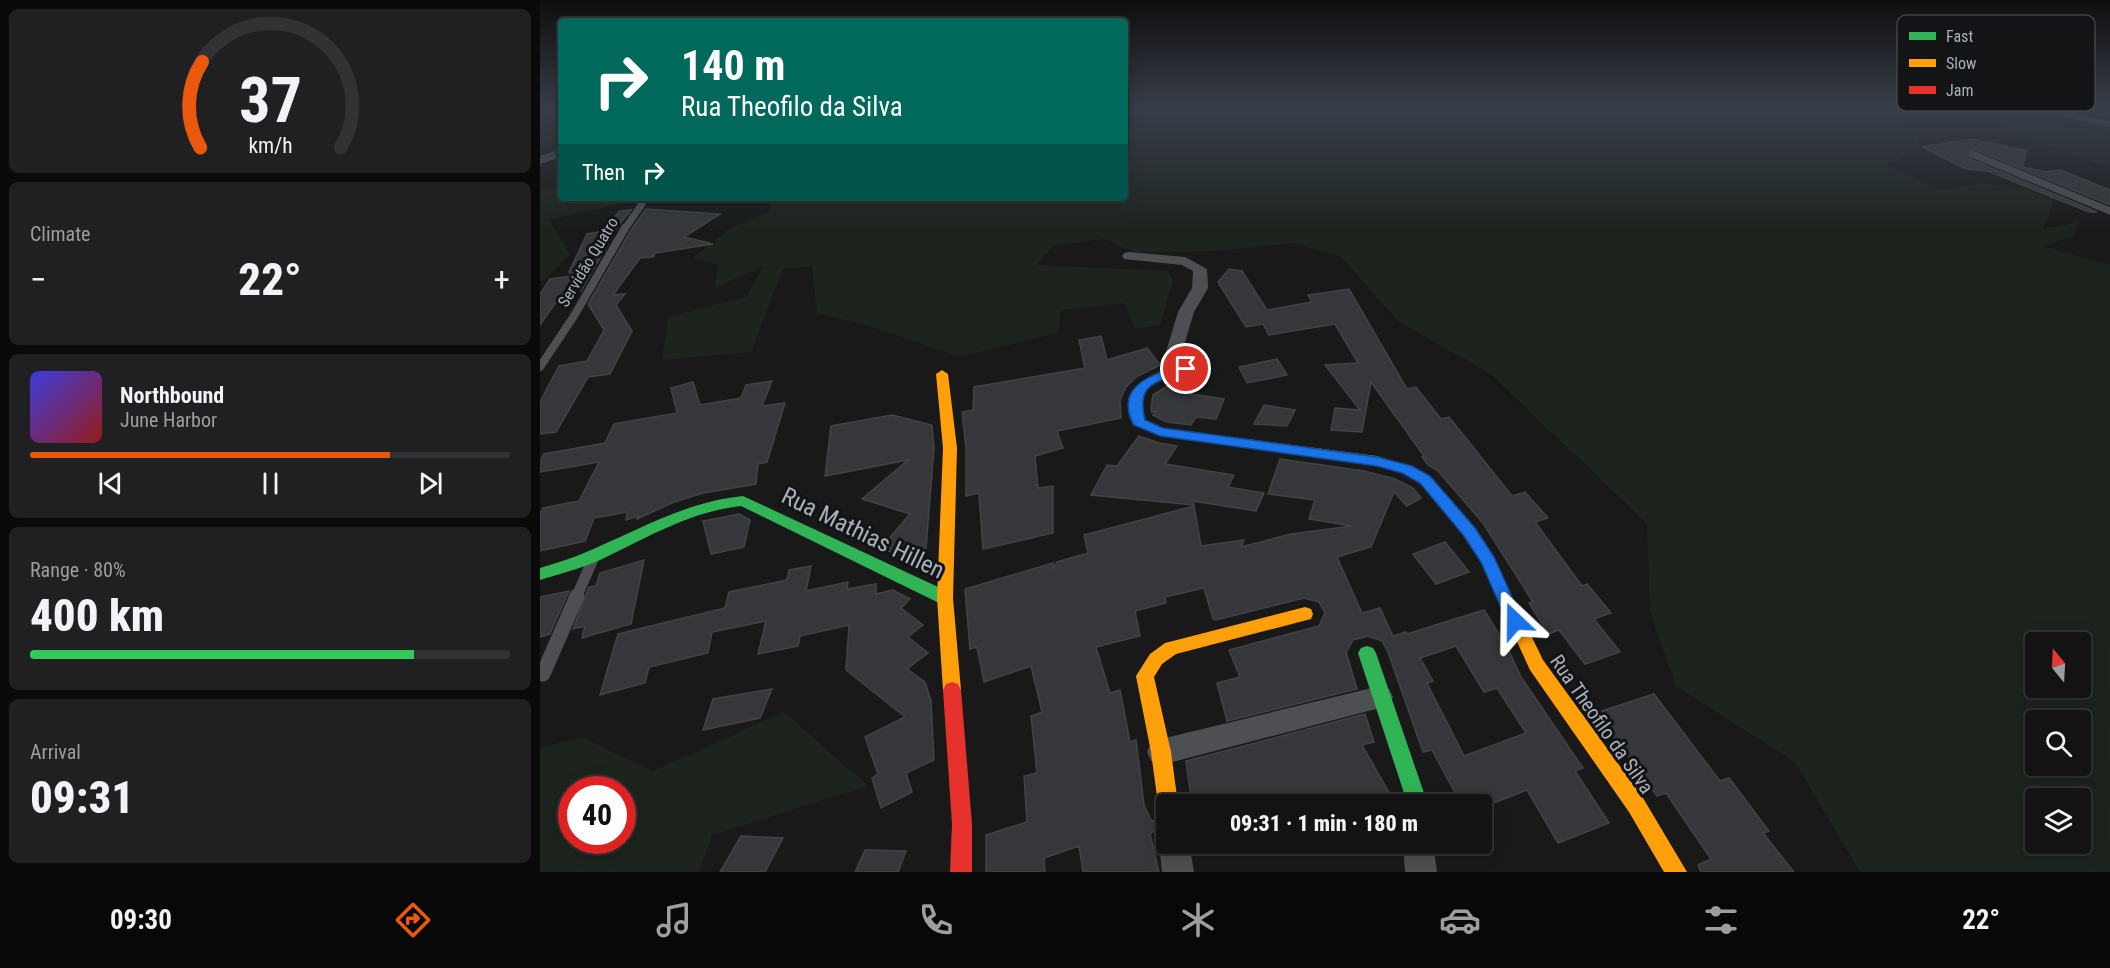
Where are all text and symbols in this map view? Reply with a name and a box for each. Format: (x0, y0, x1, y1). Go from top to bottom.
legend (1897, 15, 2095, 111)
text: Fast (1946, 27, 1973, 46)
text: 140 m (681, 41, 786, 90)
icon: right (582, 42, 660, 120)
text: Slow (1946, 54, 1976, 73)
text: 37 (238, 64, 302, 137)
text: Jam (1946, 81, 1973, 100)
text: Rua Theofilo da Silva (681, 91, 903, 123)
text: km/h (248, 133, 292, 158)
icon: right (637, 156, 670, 189)
text: Then (582, 160, 625, 185)
street label: Servidão Quatro (554, 214, 622, 310)
text: Climate (30, 222, 90, 246)
text: 22° (238, 253, 302, 306)
text: − (30, 260, 47, 299)
text: + (494, 260, 510, 299)
pin (1160, 343, 1211, 394)
icon: arrive (1169, 352, 1202, 385)
text: Northbound (120, 383, 224, 408)
text: June Harbor (120, 408, 217, 432)
icon: previous (94, 467, 127, 500)
icon: pause (254, 467, 287, 500)
icon: next (414, 467, 447, 500)
street label: Rua Mathias Hillen (777, 482, 949, 584)
text: Range · 80% (30, 558, 126, 582)
text: 400 km (30, 589, 164, 642)
position arrow (1483, 589, 1547, 653)
north arrow (2025, 632, 2091, 698)
map controls (2025, 632, 2091, 854)
street label: Rua Theofilo da Silva (1545, 650, 1659, 798)
button: search (2025, 710, 2091, 776)
text: Arrival (30, 740, 81, 764)
text: 09:31 (30, 771, 134, 824)
speed limit sign: 40 (558, 776, 636, 854)
button: layers (2025, 788, 2091, 854)
text: 09:31 · 1 min · 180 m (1230, 811, 1418, 836)
icon: directions (392, 899, 434, 941)
icon: music (653, 899, 695, 941)
icon: phone (915, 899, 957, 941)
icon: climate (1177, 899, 1219, 941)
icon: car (1439, 899, 1481, 941)
icon: filters (1700, 899, 1742, 941)
text: 09:30 (110, 904, 172, 936)
text: 22° (1962, 904, 2000, 936)

